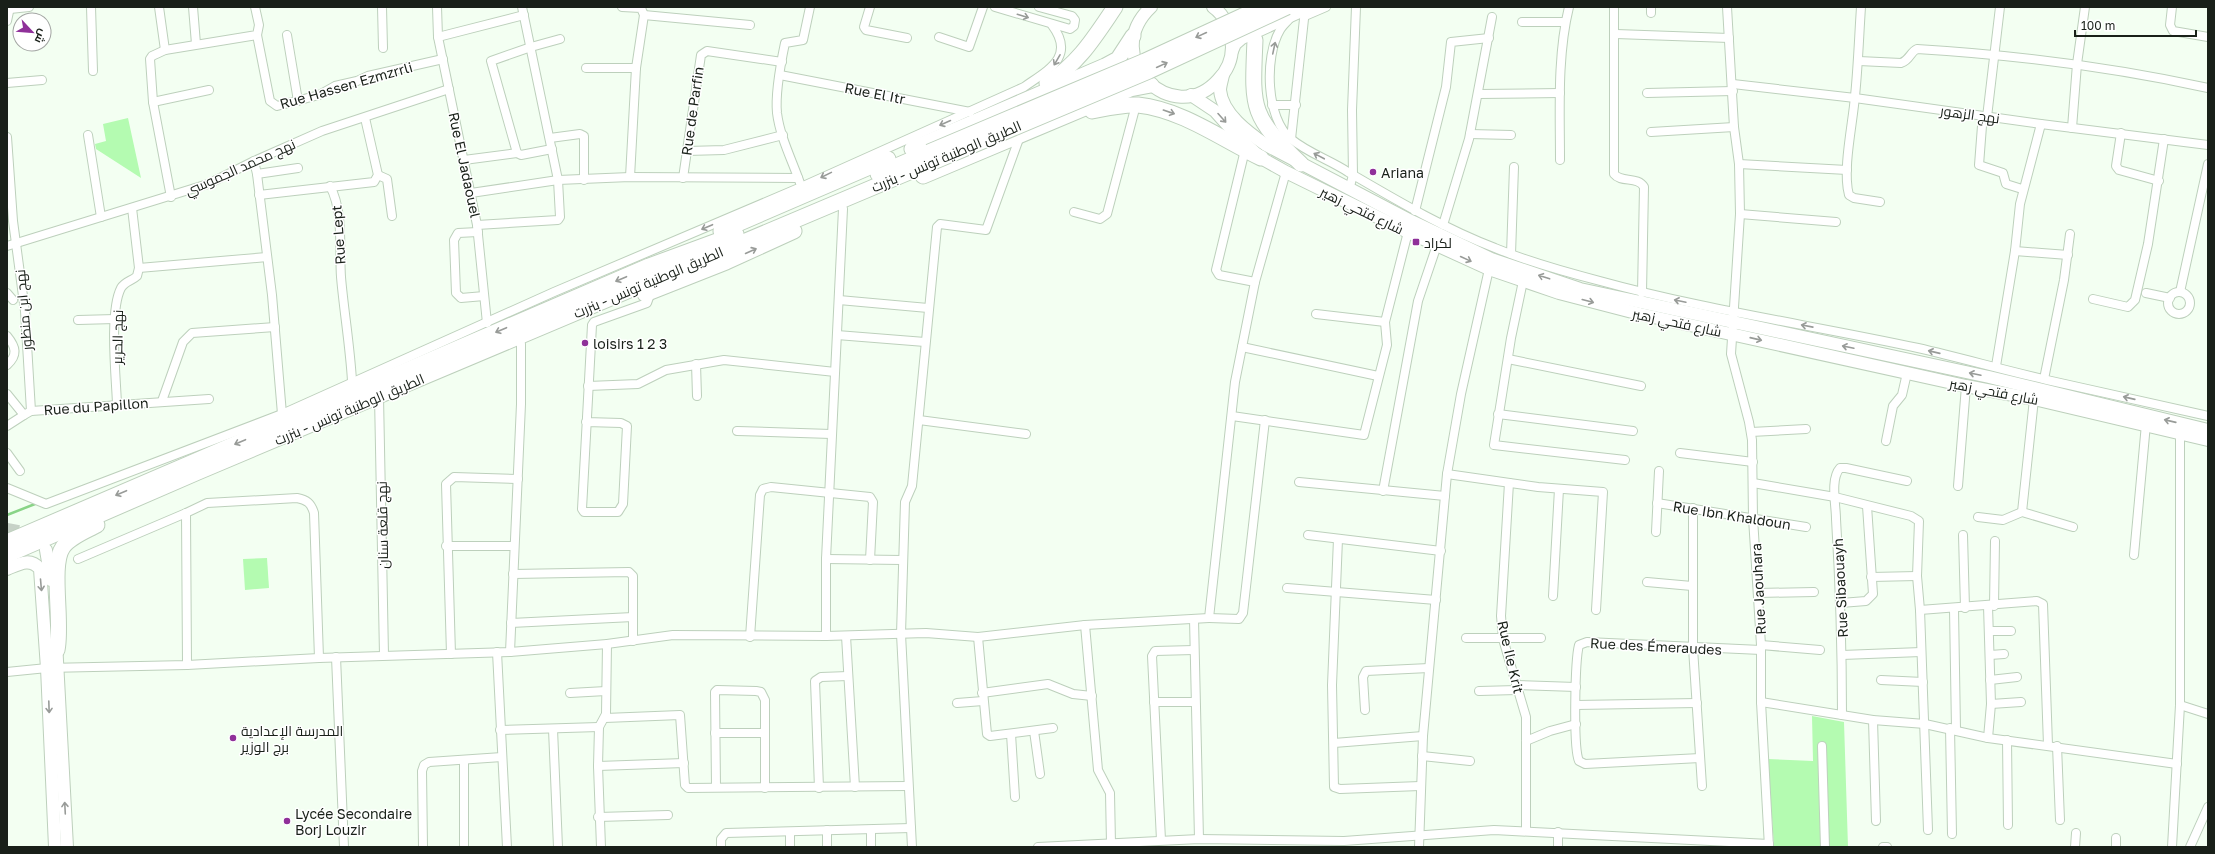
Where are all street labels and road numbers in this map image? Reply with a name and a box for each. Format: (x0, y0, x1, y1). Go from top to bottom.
street label: Rue Hassen Ezmzrrli (278, 58, 414, 112)
street label: Rue de Parfin (677, 65, 707, 157)
street label: Rue El Itr (843, 79, 907, 107)
street label: نهج الزهور (1938, 101, 2001, 128)
street label: Rue El Jadaouel (446, 111, 484, 219)
street label: الطريق الوطنية تونس - بنزرت (868, 117, 1024, 196)
street label: نهج محمد الجموسي (182, 135, 299, 202)
street label: شارع فتحي زهير (1315, 182, 1406, 241)
street label: Rue Lept (327, 205, 349, 265)
street label: الطريق الوطنية تونس - بنزرت (570, 243, 726, 322)
street label: نهج ابن منظور (11, 269, 36, 352)
street label: شارع فتحي زهير (1629, 304, 1723, 344)
street label: نهج الحرير (108, 310, 127, 365)
street label: الطريق الوطنية تونس - بنزرت (271, 370, 427, 449)
street label: شارع فتحي زهير (1946, 374, 2040, 412)
street label: Rue du Papillon (43, 394, 149, 418)
street label: نهج قلعة سنان (373, 481, 392, 569)
street label: Rue Ibn Khaldoun (1672, 497, 1792, 533)
street label: Rue Sibaouayh (1829, 538, 1851, 638)
street label: Rue Jaouhara (1747, 543, 1769, 635)
street label: Rue Ile Krit (1494, 619, 1528, 695)
street label: Rue des Émeraudes (1590, 634, 1722, 658)

